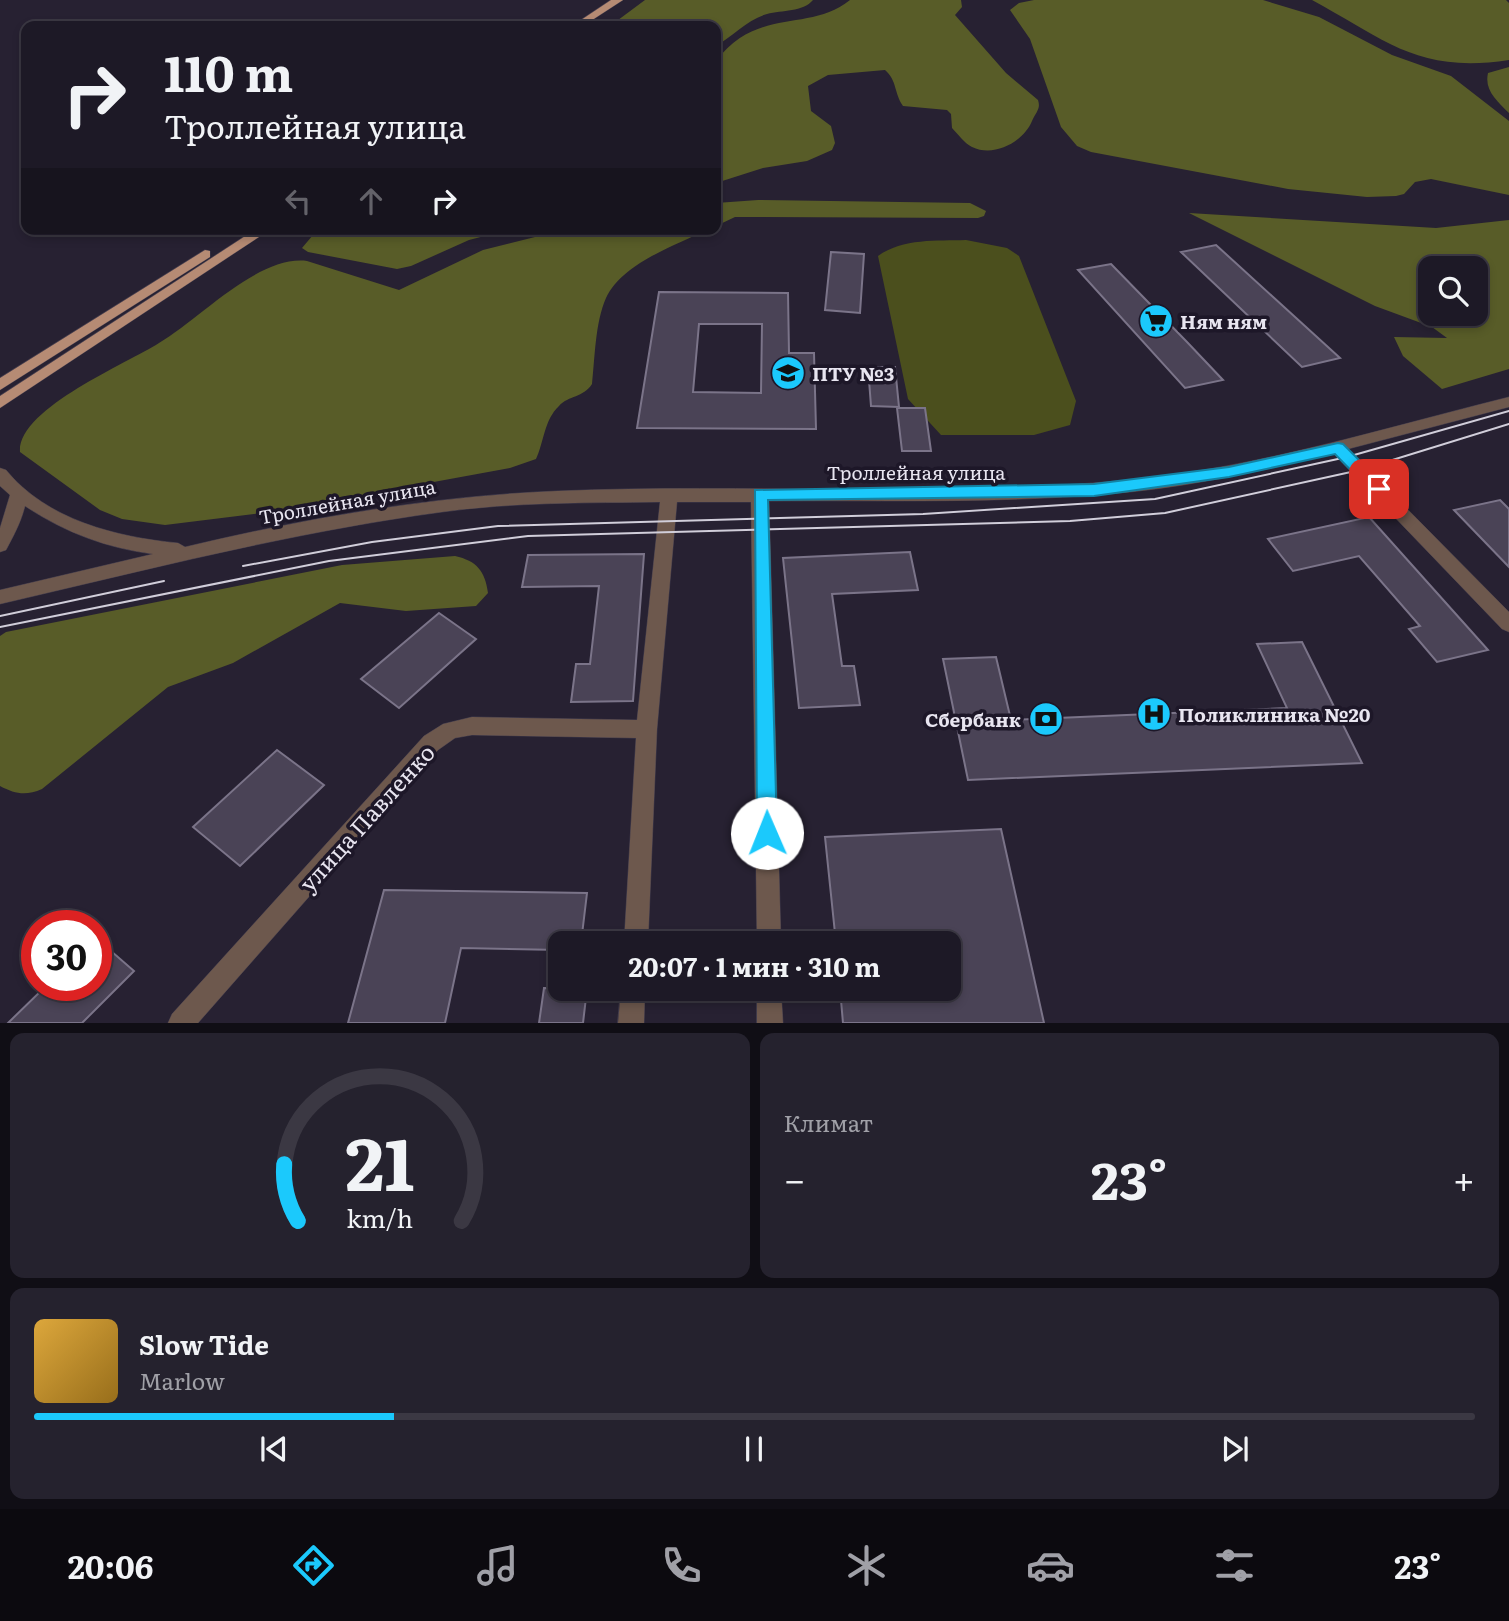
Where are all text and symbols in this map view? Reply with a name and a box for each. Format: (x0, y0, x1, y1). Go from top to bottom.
text: 110 m (164, 34, 293, 107)
icon: right (49, 49, 140, 140)
text: Троллейная улица (164, 101, 466, 149)
icon: left (279, 182, 317, 220)
icon: ahead (352, 182, 390, 220)
icon: right (425, 182, 463, 220)
map controls (1418, 256, 1488, 326)
button: search (1418, 256, 1488, 326)
supermarket icon: Ням ням (1137, 302, 1175, 340)
place label: Ням ням (1180, 307, 1267, 335)
school or university icon: ПТУ №3 (769, 354, 807, 392)
place label: ПТУ №3 (812, 359, 894, 387)
street label: Троллейная улица (826, 458, 1006, 486)
pin (1349, 459, 1409, 519)
icon: arrive (1360, 470, 1398, 508)
street label: Троллейная улица (256, 472, 438, 530)
hospital icon: Поликлиника №20 (1135, 695, 1173, 733)
bank icon: Сбербанк (1027, 700, 1065, 738)
place label: Поликлиника №20 (1178, 700, 1371, 728)
place label: Сбербанк (925, 705, 1022, 733)
street label: улица Павленко (290, 736, 442, 898)
position arrow (730, 796, 804, 870)
speed limit sign: 30 (21, 910, 112, 1001)
text: 20:07 · 1 мин · 310 m (629, 946, 880, 985)
text: Климат (784, 1105, 873, 1139)
text: 21 (345, 1106, 414, 1214)
text: 23° (1091, 1139, 1167, 1216)
text: − (784, 1149, 806, 1206)
text: + (1453, 1149, 1475, 1206)
text: km/h (346, 1199, 413, 1236)
text: Slow Tide (139, 1324, 269, 1363)
text: Marlow (139, 1363, 225, 1397)
icon: previous (255, 1430, 293, 1468)
icon: pause (735, 1430, 773, 1468)
icon: next (1216, 1430, 1254, 1468)
text: 20:06 (68, 1541, 153, 1589)
icon: directions (289, 1541, 338, 1590)
icon: music (473, 1541, 522, 1590)
icon: phone (657, 1541, 706, 1590)
icon: climate (842, 1541, 891, 1590)
icon: car (1026, 1541, 1075, 1590)
icon: filters (1210, 1541, 1259, 1590)
text: 23° (1394, 1541, 1441, 1589)

